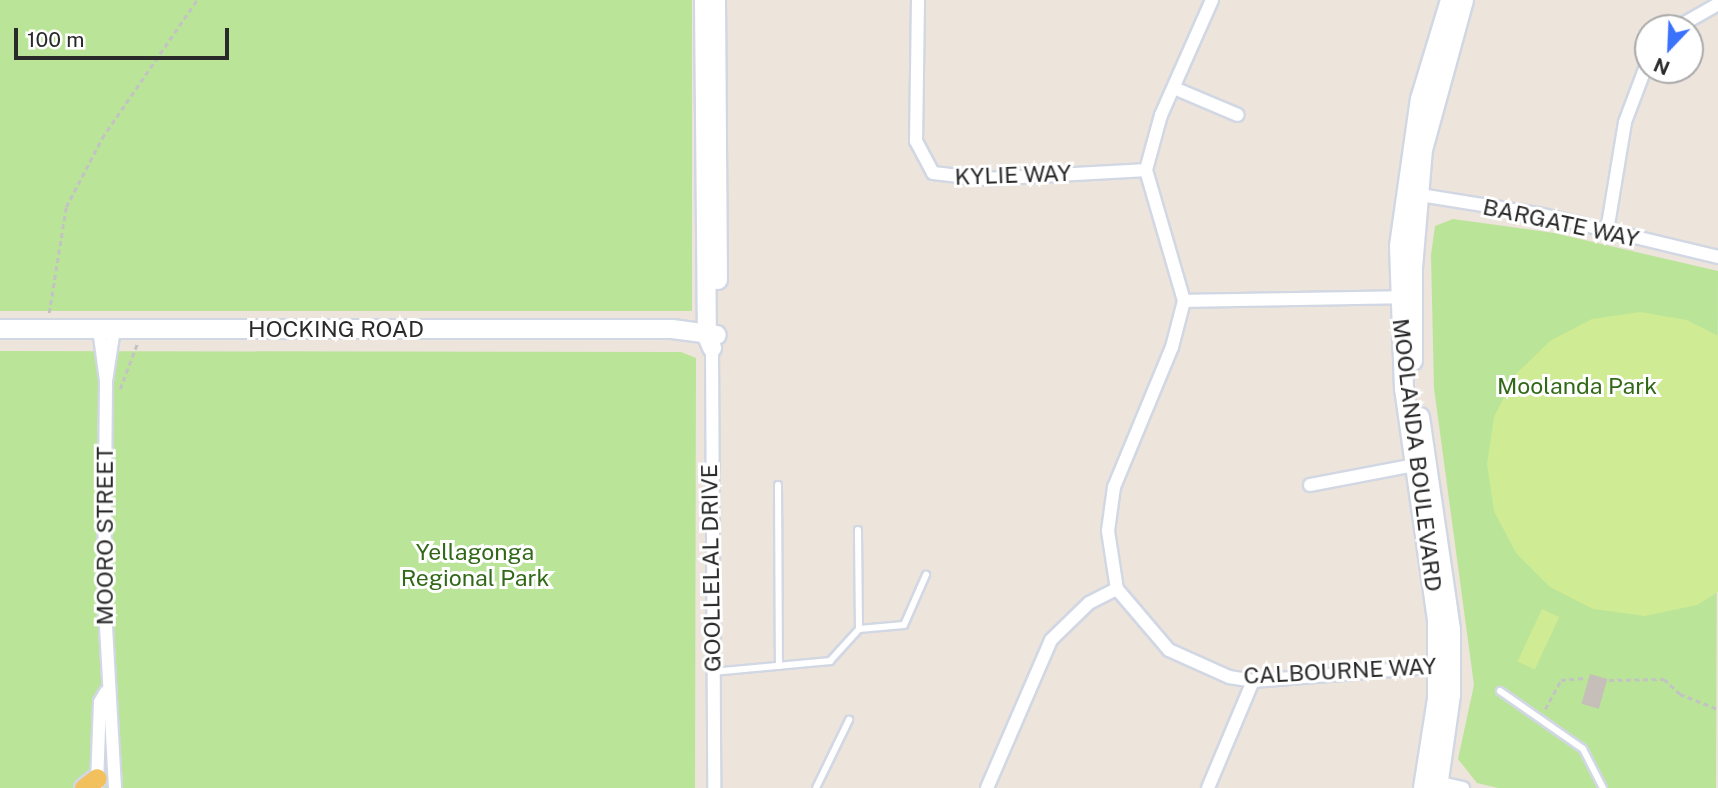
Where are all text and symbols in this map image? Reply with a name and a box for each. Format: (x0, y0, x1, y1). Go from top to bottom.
scale bar (18, 14, 233, 58)
north arrow (1634, 14, 1704, 84)
text: 100 m (27, 27, 84, 52)
text: N (1650, 53, 1673, 80)
street label: KYLIE WAY (954, 159, 1072, 191)
street label: BARGATE WAY (1480, 193, 1642, 253)
street label: HOCKING ROAD (248, 315, 424, 343)
street label: MOOLANDA BOULEVARD (1387, 317, 1447, 593)
park label: Moolanda Park (1497, 372, 1657, 400)
street label: MOORO STREET (91, 447, 119, 625)
street label: GOOLLELAL DRIVE (695, 464, 727, 672)
park label: Yellagonga Regional Park (401, 538, 549, 592)
street label: CALBOURNE WAY (1243, 652, 1437, 690)

